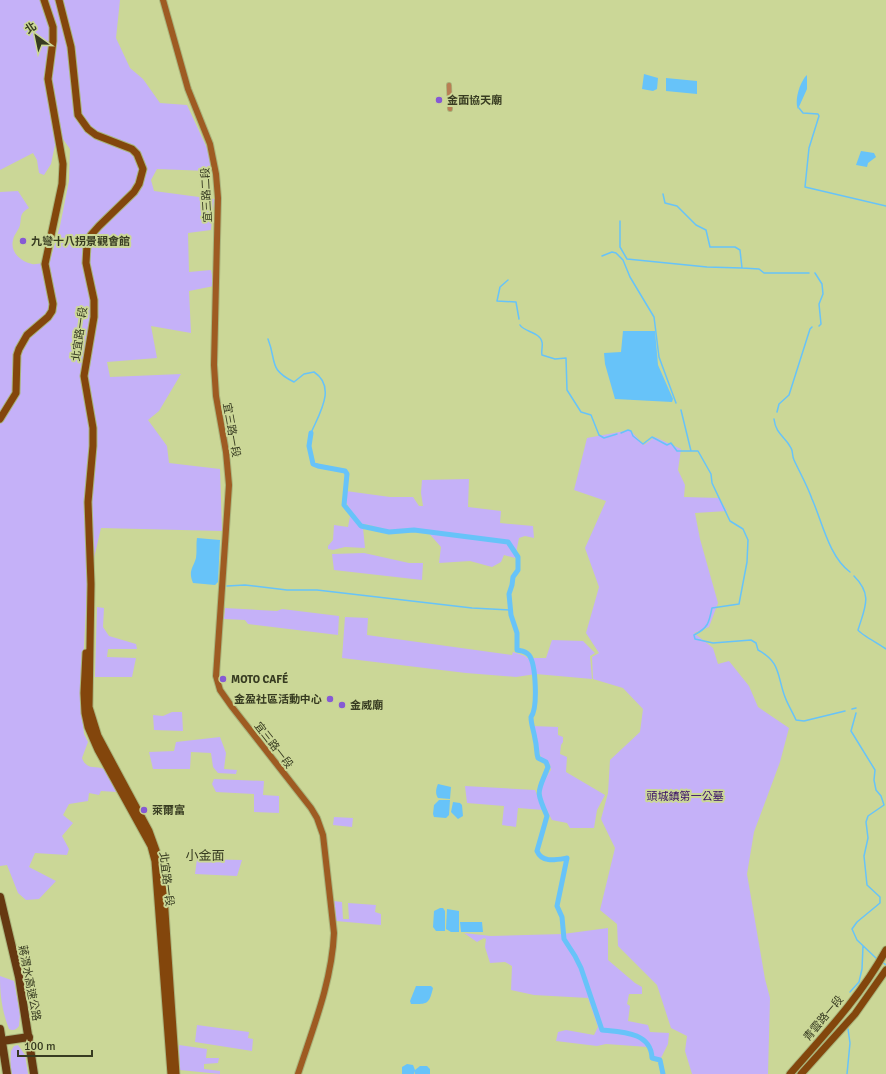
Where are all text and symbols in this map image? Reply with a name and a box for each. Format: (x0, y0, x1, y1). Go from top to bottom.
north arrow (16, 16, 56, 56)
text: 北 (23, 20, 39, 36)
place label: 金面協天廟 (447, 94, 502, 107)
marker: 金面協天廟 (434, 95, 444, 105)
street label: 宜三路二段 (199, 167, 214, 223)
place label: 九彎十八拐景觀會館 (31, 235, 130, 248)
marker: 九彎十八拐景觀會館 (18, 236, 28, 246)
street label: 北宜路一段 (69, 306, 90, 362)
street label: 宜三路一段 (220, 402, 243, 458)
place label: MOTO CAFÉ (231, 672, 288, 686)
marker: MOTO CAFÉ (218, 674, 228, 684)
place label: 金盈社區活動中心 (234, 693, 322, 706)
marker: 金盈社區活動中心 (325, 694, 335, 704)
place label: 金威廟 (350, 699, 383, 712)
marker: 金威廟 (337, 700, 347, 710)
street label: 宜三路一段 (252, 720, 296, 771)
park label: 頭城鎮第一公墓 (647, 790, 724, 803)
place label: 萊爾富 (152, 804, 185, 817)
marker: 萊爾富 (139, 805, 149, 815)
district label: 小金面 (185, 848, 225, 864)
street label: 北宜路一段 (157, 851, 176, 907)
street label: 蔣渭水高速公路 (16, 944, 43, 1022)
street label: 青雲路一段 (801, 993, 846, 1044)
scale bar (18, 1032, 92, 1058)
text: 100 m (24, 1039, 56, 1054)

